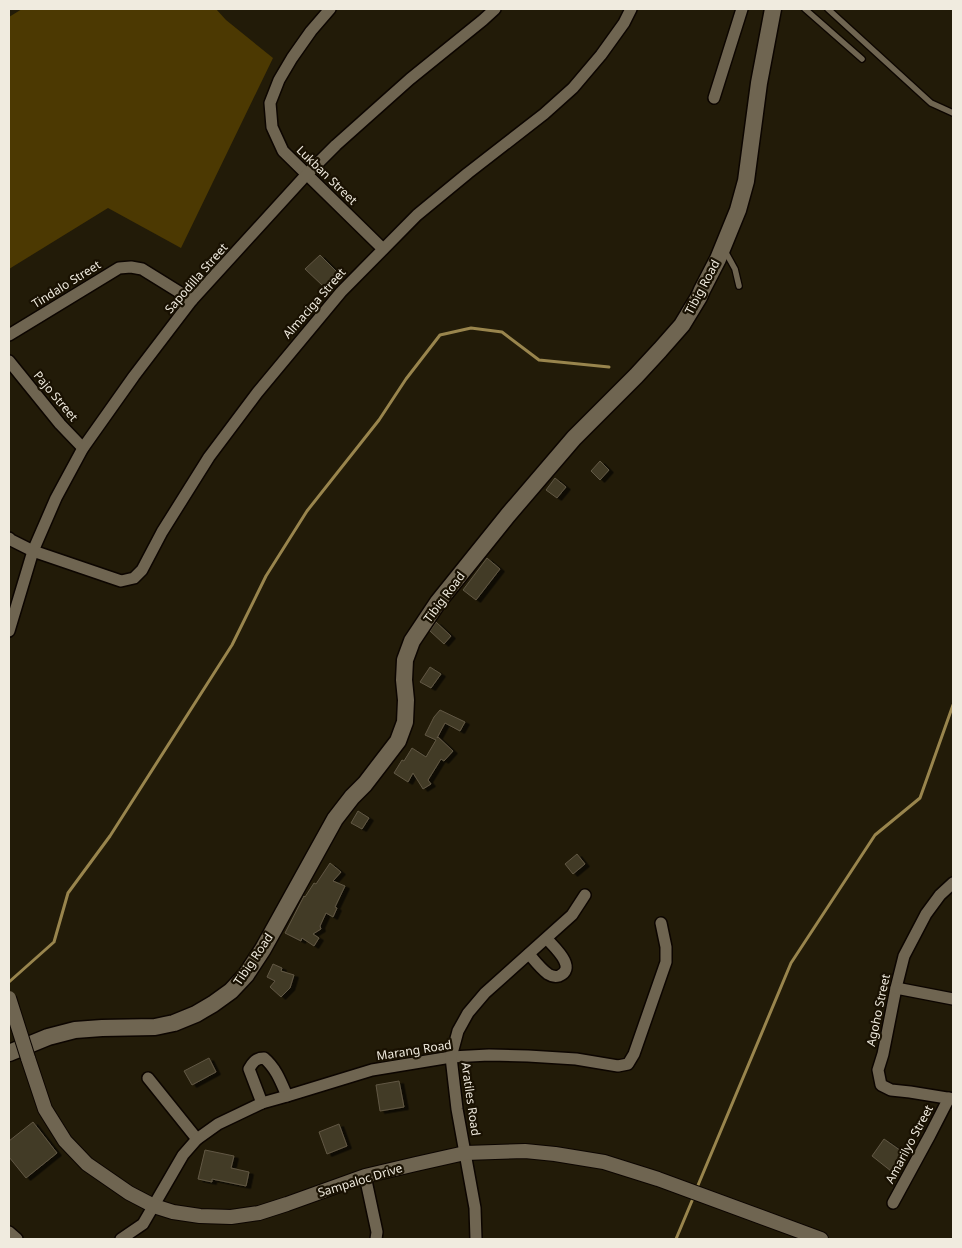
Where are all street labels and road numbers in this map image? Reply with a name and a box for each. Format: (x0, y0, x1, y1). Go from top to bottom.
street label: Lukban Street (293, 142, 362, 209)
street label: Sapodilla Street (161, 239, 232, 317)
street label: Tindalo Street (28, 256, 104, 312)
street label: Tibig Road (681, 257, 723, 317)
street label: Almaciga Street (279, 264, 350, 342)
street label: Pajo Street (30, 367, 83, 425)
street label: Tibig Road (419, 568, 469, 626)
street label: Tibig Road (229, 930, 277, 988)
street label: Agoho Street (862, 972, 894, 1048)
street label: Marang Road (375, 1036, 453, 1064)
street label: Aratiles Road (457, 1061, 485, 1137)
street label: Amarilyo Street (881, 1101, 937, 1186)
street label: Sampaloc Drive (316, 1159, 405, 1201)

